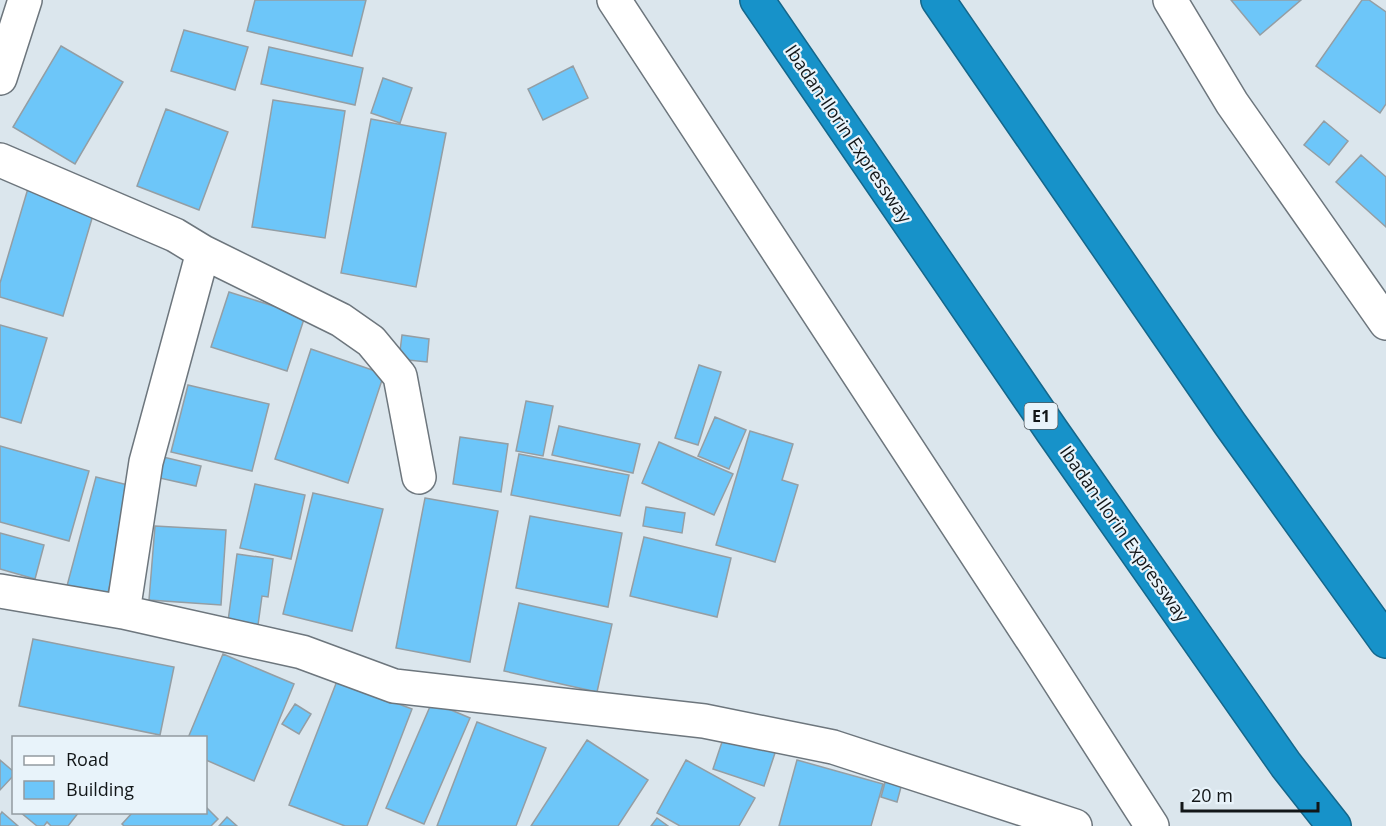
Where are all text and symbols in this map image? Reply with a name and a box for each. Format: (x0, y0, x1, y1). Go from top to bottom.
street label: Ibadan-Ilorin Expressway (780, 40, 918, 228)
road number: E1 (1024, 403, 1058, 429)
street label: Ibadan-Ilorin Expressway (1055, 441, 1195, 627)
legend (12, 736, 207, 814)
text: Road (66, 747, 109, 771)
scale bar (1182, 775, 1318, 813)
text: Building (66, 777, 134, 801)
text: 20 m (1191, 783, 1233, 807)

